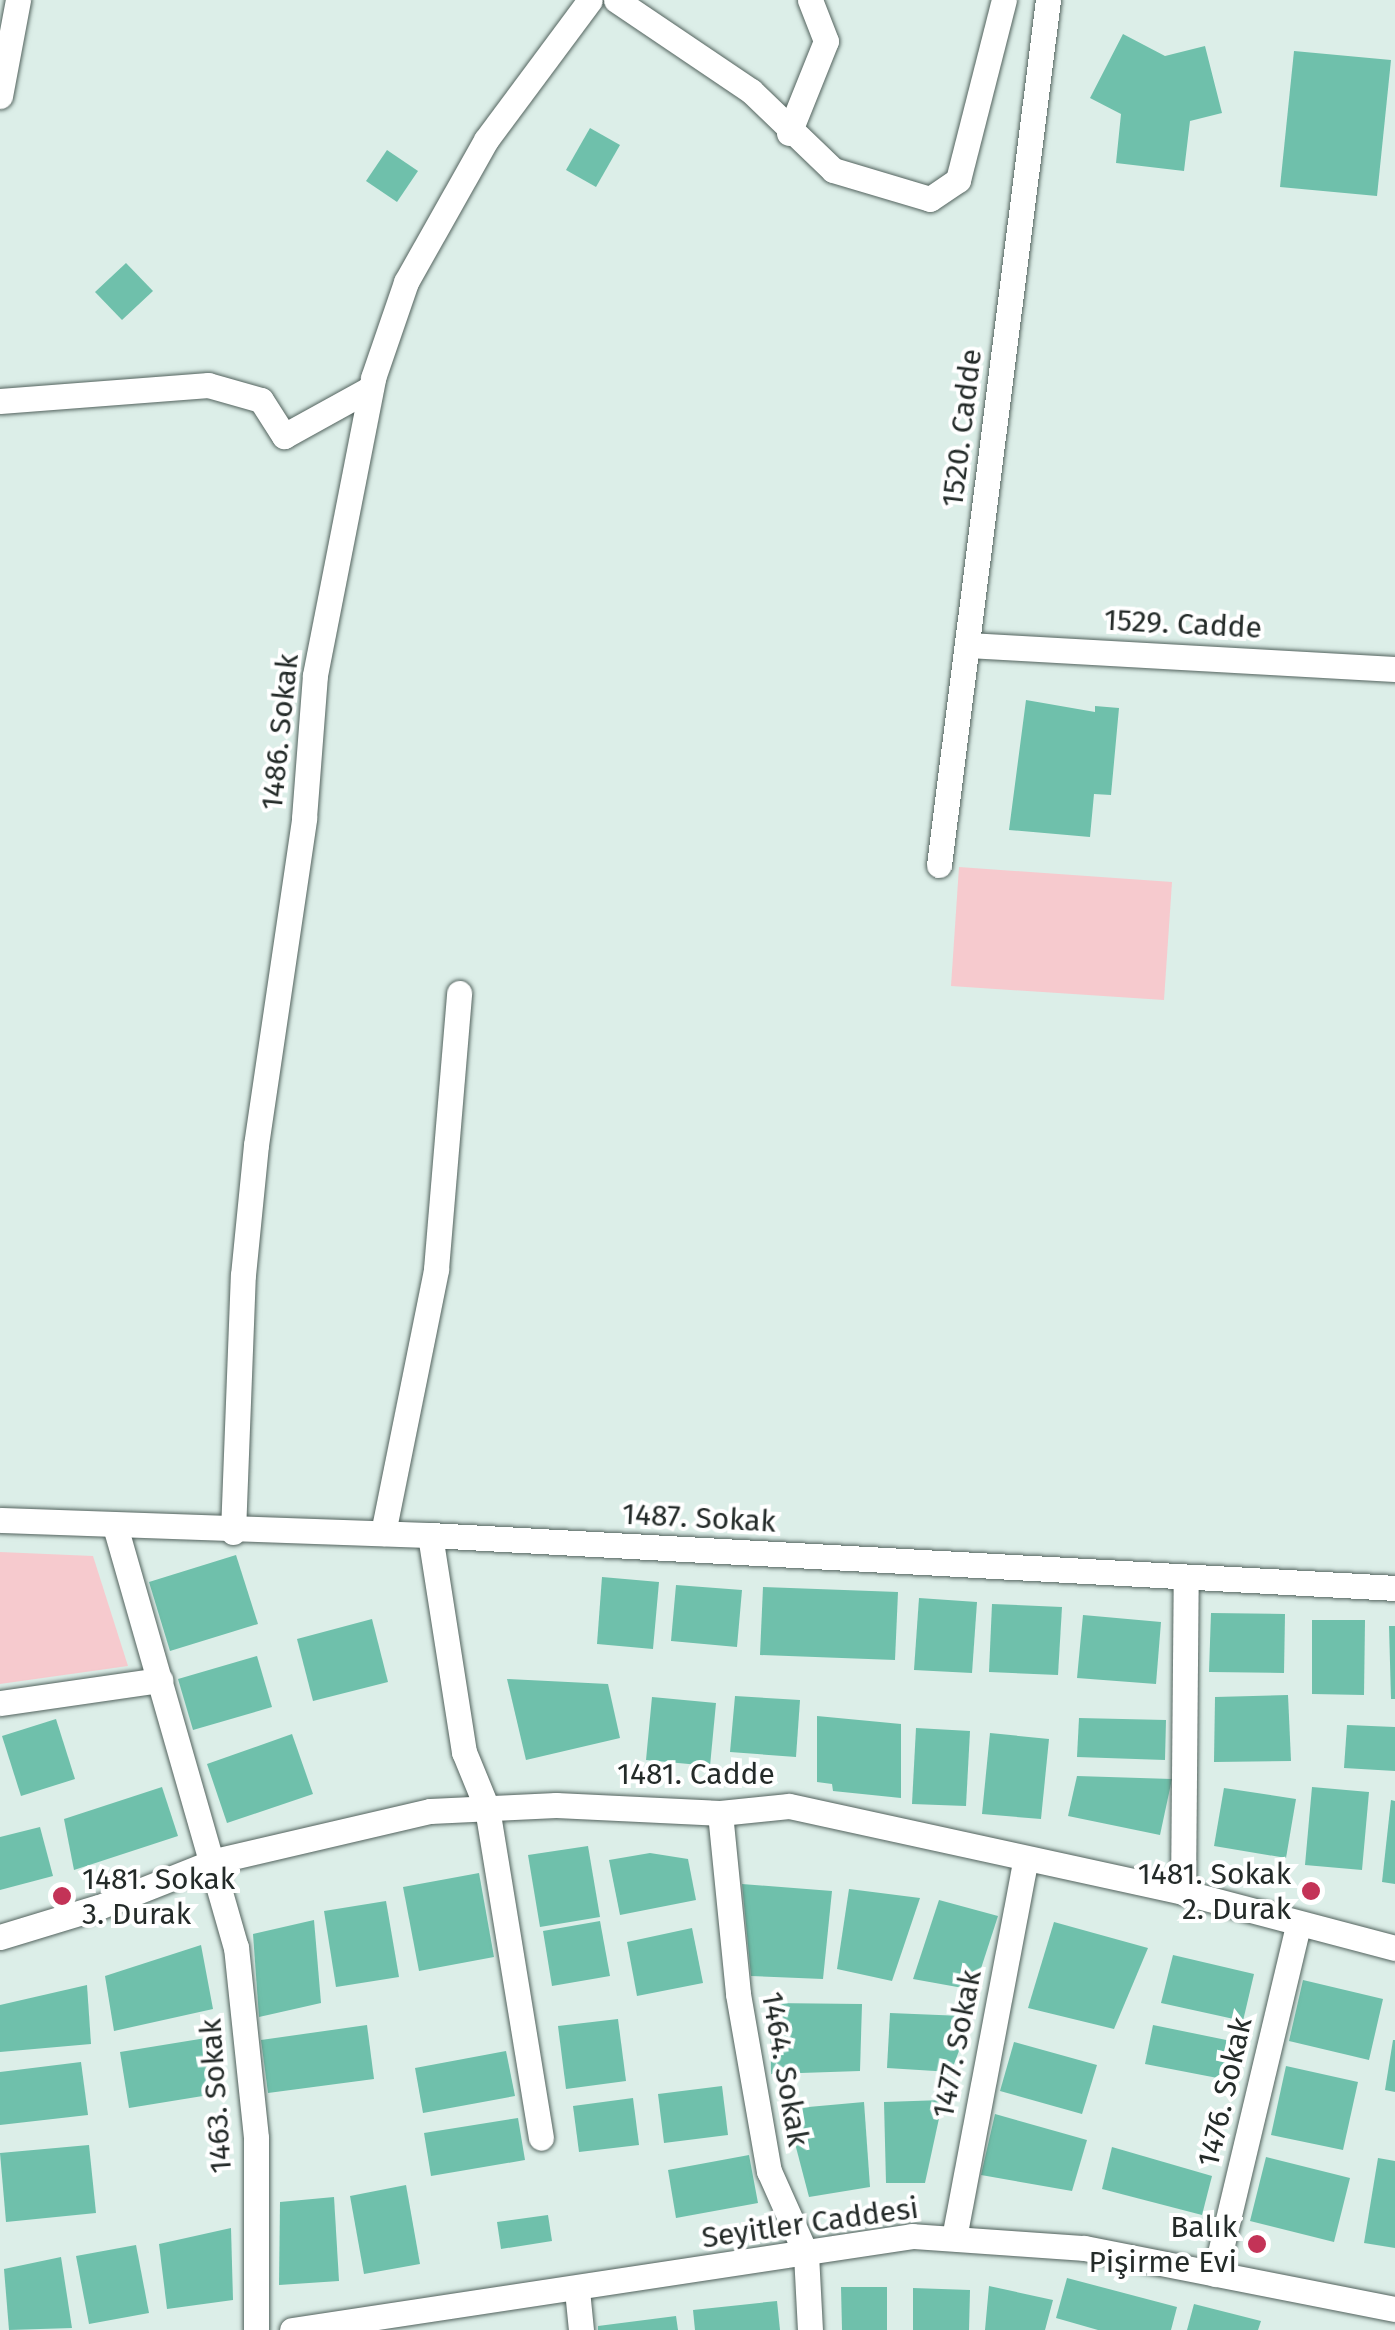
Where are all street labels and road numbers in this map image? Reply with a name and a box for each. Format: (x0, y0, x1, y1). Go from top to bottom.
street label: 1520. Cadde (934, 347, 990, 509)
street label: 1529. Cadde (1103, 602, 1263, 646)
street label: 1486. Sokak (254, 652, 306, 812)
street label: 1487. Sokak (621, 1496, 777, 1540)
street label: 1481. Cadde (617, 1756, 775, 1792)
street label: 1477. Sokak (925, 1967, 989, 2121)
street label: 1464. Sokak (754, 1989, 816, 2149)
street label: 1476. Sokak (1190, 2014, 1260, 2170)
street label: 1463. Sokak (193, 2017, 239, 2175)
street label: Seyitler Caddesi (699, 2190, 921, 2256)

